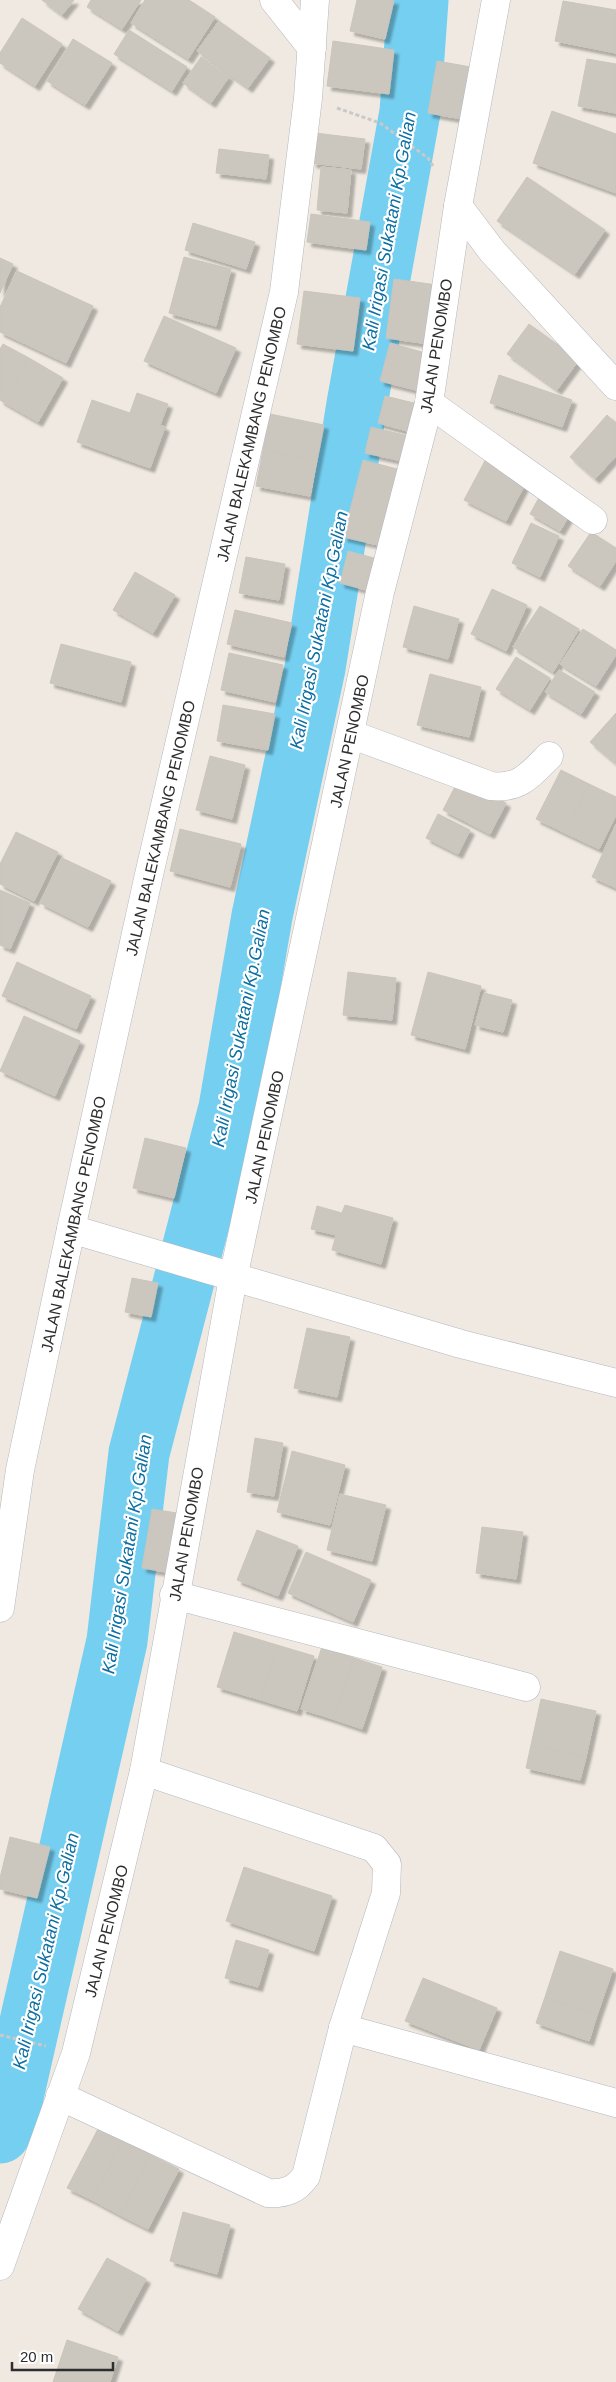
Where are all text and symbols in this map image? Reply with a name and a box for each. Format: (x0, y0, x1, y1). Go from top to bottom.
water label: Kali Irigasi Sukatani Kp.Galian (358, 110, 420, 352)
street label: JALAN PENOMBO (417, 278, 456, 415)
street label: JALAN BALEKAMBANG PENOMBO (214, 305, 289, 563)
water label: Kali Irigasi Sukatani Kp.Galian (286, 509, 352, 751)
street label: JALAN PENOMBO (327, 673, 372, 809)
street label: JALAN BALEKAMBANG PENOMBO (123, 699, 198, 957)
water label: Kali Irigasi Sukatani Kp.Galian (208, 907, 274, 1149)
street label: JALAN PENOMBO (242, 1069, 287, 1205)
street label: JALAN BALEKAMBANG PENOMBO (38, 1094, 109, 1354)
water label: Kali Irigasi Sukatani Kp.Galian (98, 1433, 156, 1675)
street label: JALAN PENOMBO (166, 1466, 207, 1603)
water label: Kali Irigasi Sukatani Kp.Galian (9, 1831, 83, 2071)
street label: JALAN PENOMBO (82, 1863, 131, 1999)
scale bar (12, 2340, 114, 2372)
text: 20 m (20, 2348, 53, 2365)

